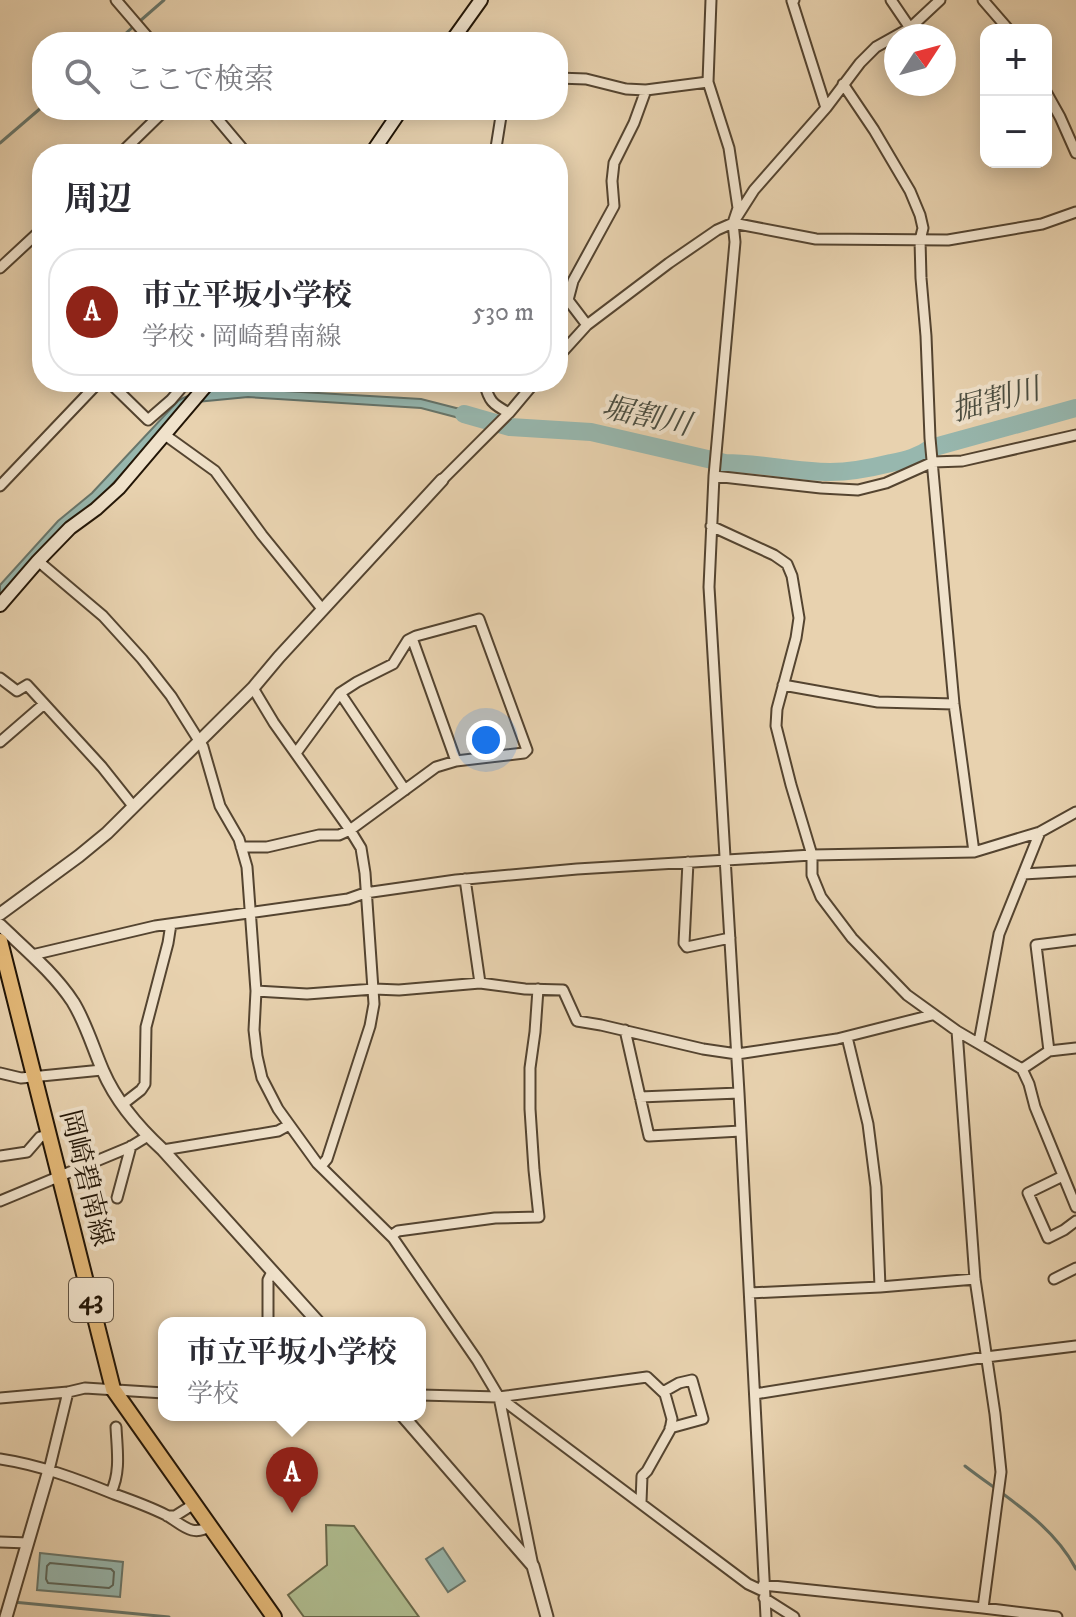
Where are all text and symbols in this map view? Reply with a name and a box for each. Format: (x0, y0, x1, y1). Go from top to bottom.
north arrow (884, 24, 956, 96)
map controls (980, 24, 1052, 168)
button: + (980, 24, 1052, 96)
search box (32, 32, 568, 120)
icon: search (60, 54, 104, 98)
text: ここで検索 (124, 62, 274, 99)
button: − (980, 96, 1052, 168)
text: 周辺 (64, 179, 132, 221)
text: 市立平坂小学校 (142, 278, 352, 315)
text: A (84, 296, 100, 329)
text: 530 m (472, 296, 534, 329)
text: 学校 · 岡崎碧南線 (142, 321, 341, 354)
water label: 掘割川 (948, 371, 1047, 431)
water label: 堀割川 (598, 390, 697, 445)
your location (466, 720, 506, 760)
street label: 岡崎碧南線 (52, 1106, 120, 1250)
road number: 43 (69, 1278, 113, 1322)
popup (158, 1317, 426, 1421)
text: 市立平坂小学校 (187, 1335, 397, 1372)
text: 学校 (187, 1378, 239, 1411)
pin: A (266, 1447, 318, 1513)

